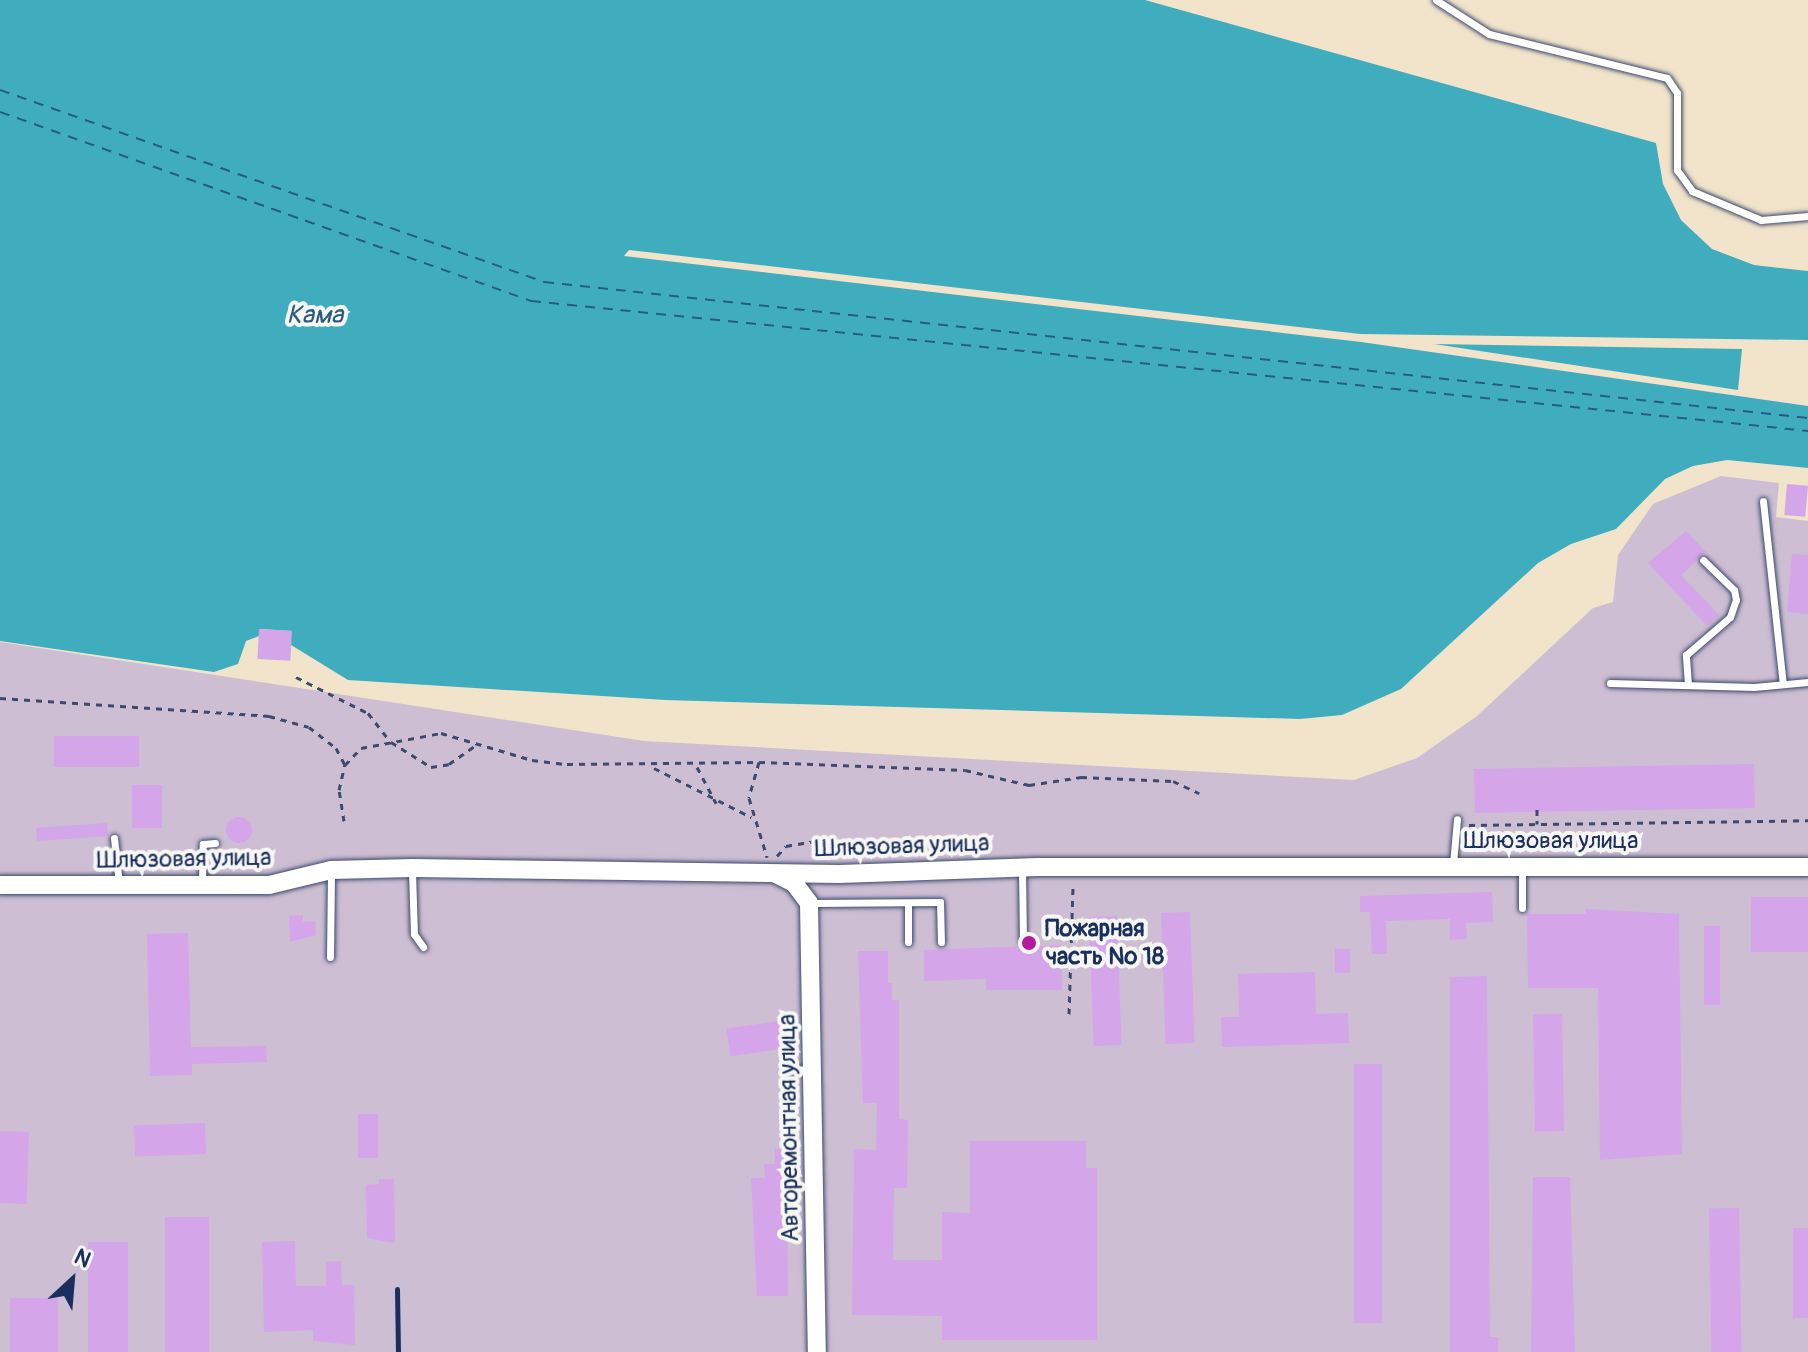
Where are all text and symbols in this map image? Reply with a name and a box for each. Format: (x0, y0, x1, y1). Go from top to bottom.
water label: Кама (287, 300, 343, 332)
street label: Шлюзовая улица (1464, 827, 1638, 855)
street label: Шлюзовая улица (814, 829, 990, 863)
street label: Шлюзовая улица (96, 843, 272, 875)
place label: Пожарная часть № 18 (1045, 915, 1164, 971)
marker: Пожарная часть № 18 (1020, 934, 1038, 952)
street label: Авторемонтная улица (773, 1014, 805, 1242)
north arrow (32, 1240, 112, 1320)
text: N (70, 1243, 95, 1274)

